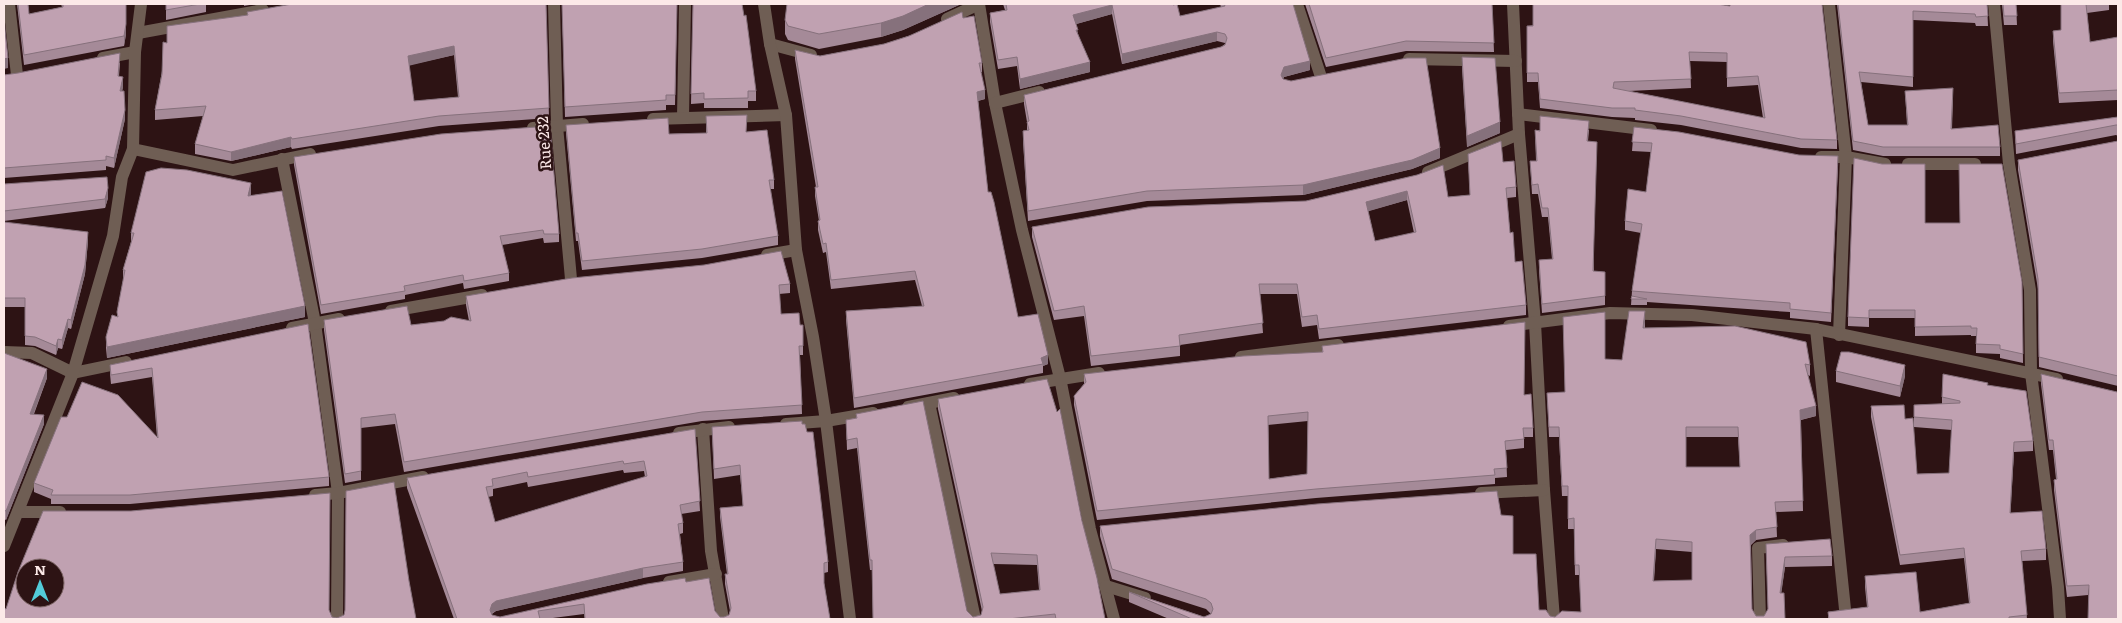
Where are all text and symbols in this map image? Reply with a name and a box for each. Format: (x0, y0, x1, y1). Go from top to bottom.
street label: Rue 232 (530, 115, 556, 170)
north arrow (15, 558, 65, 608)
text: N (34, 559, 46, 579)

